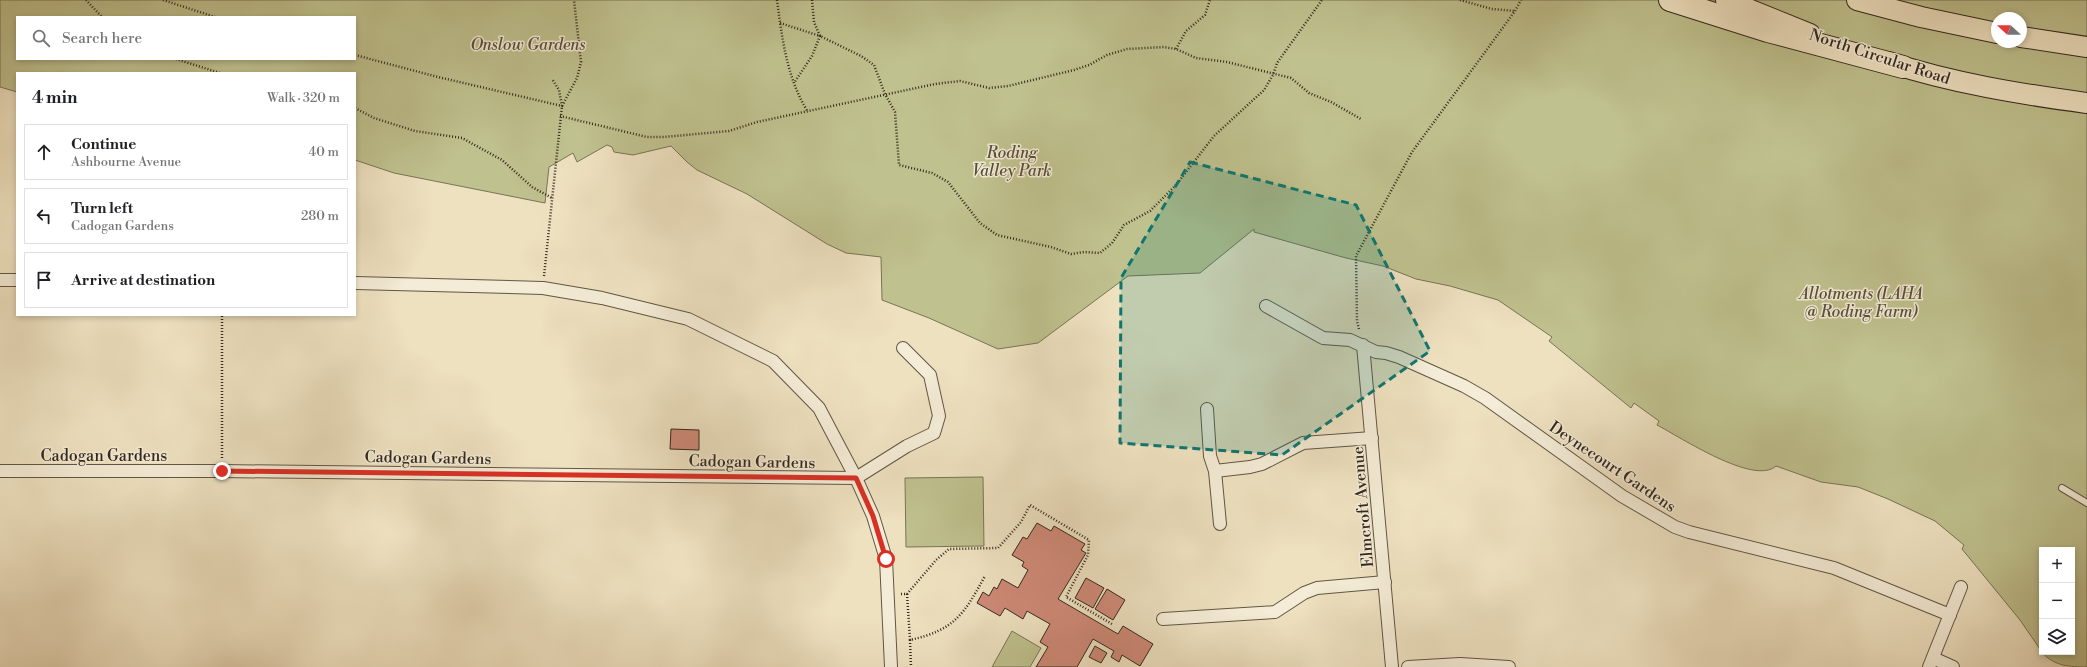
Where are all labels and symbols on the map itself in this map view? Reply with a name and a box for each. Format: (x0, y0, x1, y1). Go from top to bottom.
north arrow (1991, 12, 2027, 48)
street label: North Circular Road (1807, 25, 1953, 89)
park label: Onslow Gardens (471, 35, 585, 55)
park label: Roding Valley Park (972, 143, 1052, 181)
park label: Allotments (LAHA @ Roding Farm) (1797, 284, 1923, 322)
street label: Deynecourt Gardens (1545, 417, 1680, 517)
street label: Cadogan Gardens (41, 446, 167, 466)
street label: Elmcroft Avenue (1348, 446, 1378, 568)
street label: Cadogan Gardens (364, 447, 492, 469)
street label: Cadogan Gardens (688, 451, 816, 473)
route end (213, 462, 231, 480)
route start (877, 550, 895, 568)

